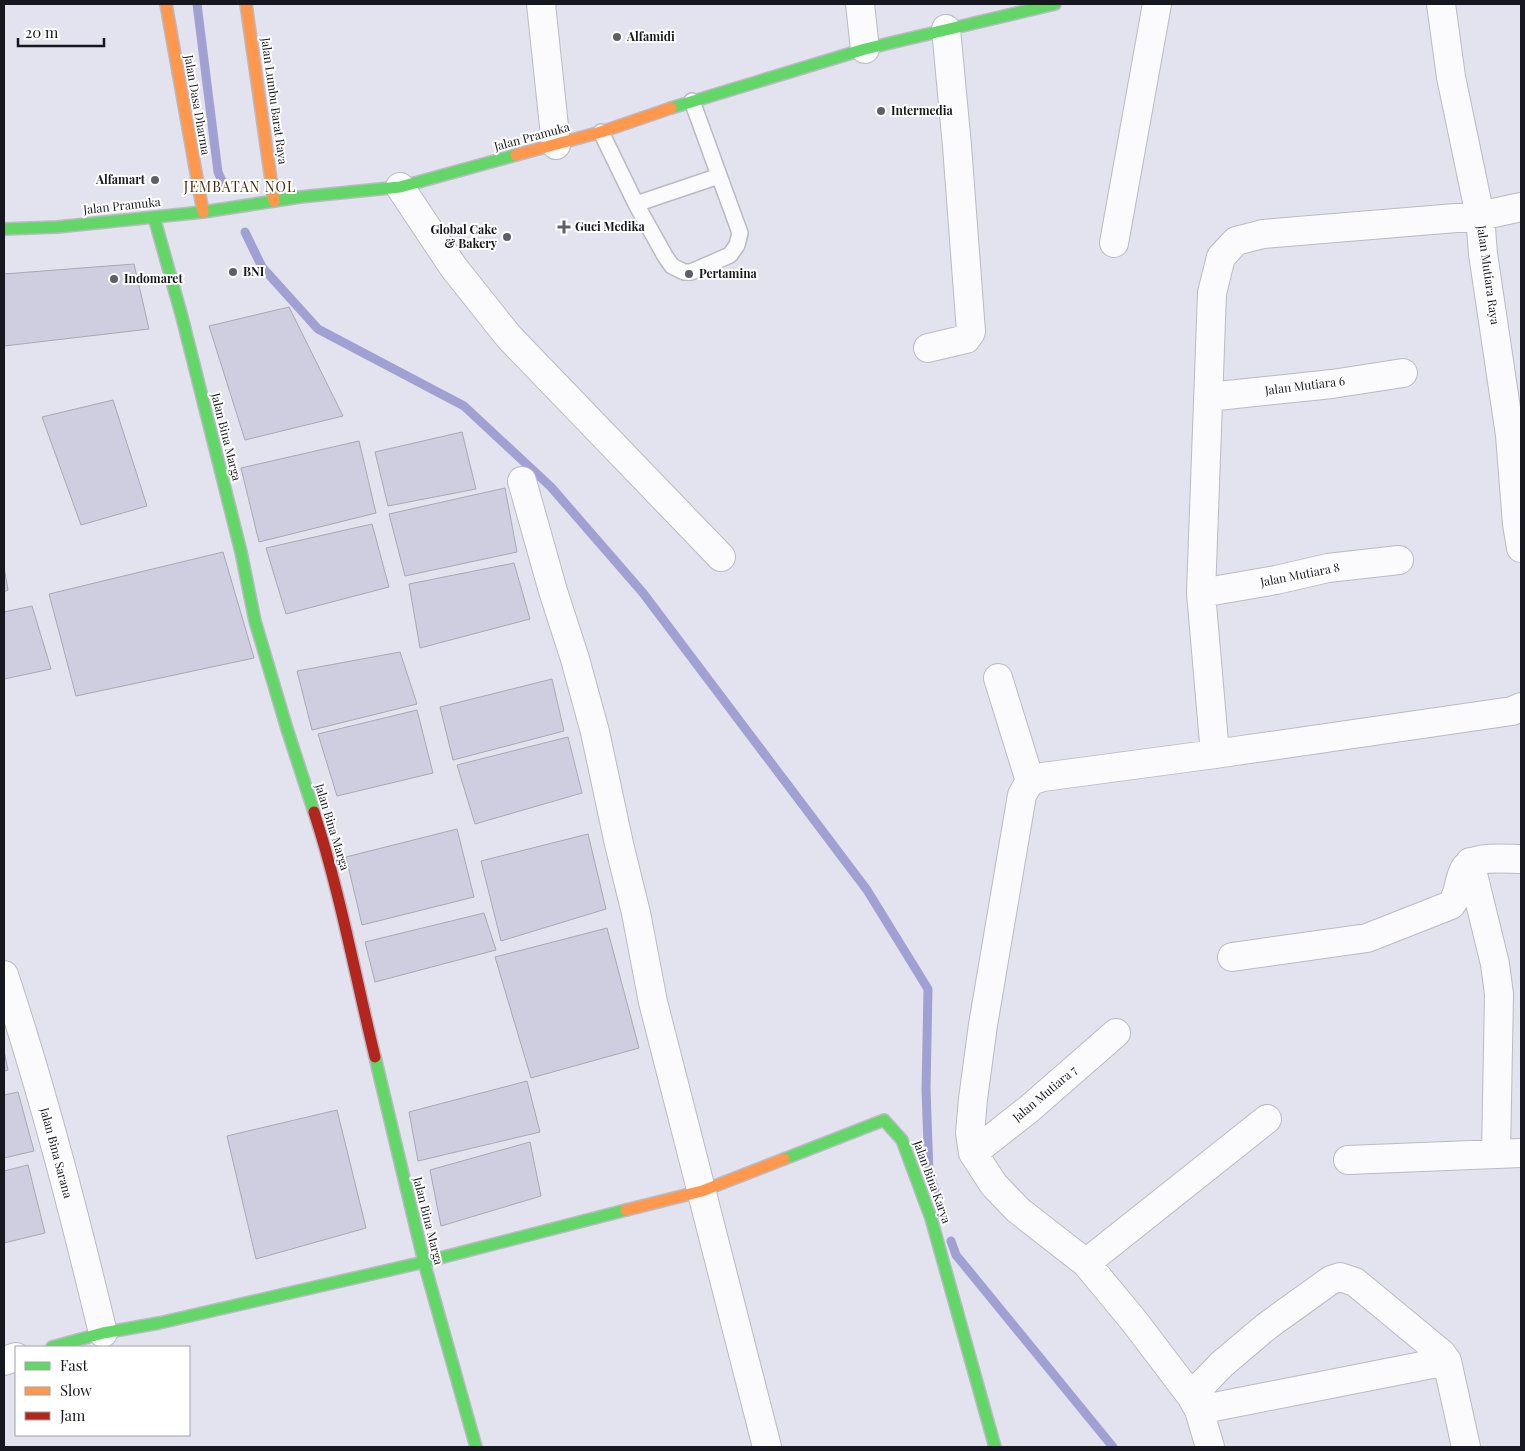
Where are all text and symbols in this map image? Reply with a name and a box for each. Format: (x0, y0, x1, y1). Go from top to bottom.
scale bar (18, 15, 104, 47)
text: 20 m (25, 22, 59, 42)
place label: Alfamidi (626, 28, 675, 44)
marker: Alfamidi (611, 31, 623, 43)
street label: Jalan Lumbu Barat Raya (258, 35, 292, 165)
street label: Jalan Dasa Dharma (181, 52, 215, 156)
place label: Intermedia (891, 102, 954, 118)
marker: Intermedia (875, 105, 887, 117)
street label: Jalan Pramuka (491, 118, 571, 154)
place label: Alfamart (95, 171, 146, 187)
marker: Alfamart (149, 174, 161, 186)
district label: JEMBATAN NOL (183, 177, 296, 196)
street label: Jalan Pramuka (81, 193, 161, 217)
place label: Guci Medika (575, 218, 645, 234)
marker: Guci Medika (557, 220, 571, 234)
place label: Global Cake & Bakery (431, 221, 498, 251)
street label: Jalan Mutiara Raya (1474, 223, 1504, 326)
marker: Global Cake & Bakery (501, 231, 513, 243)
place label: BNI (243, 263, 265, 279)
place label: Pertamina (699, 265, 758, 281)
marker: BNI (227, 266, 239, 278)
marker: Pertamina (683, 268, 695, 280)
place label: Indomaret (124, 270, 183, 286)
marker: Indomaret (108, 273, 120, 285)
street label: Jalan Mutiara 6 (1263, 372, 1346, 398)
street label: Jalan Bina Marga (208, 390, 246, 482)
street label: Jalan Mutiara 8 (1258, 558, 1341, 590)
street label: Jalan Bina Marga (312, 780, 354, 872)
street label: Jalan Mutiara 7 (1008, 1062, 1080, 1125)
street label: Jalan Bina Sarana (37, 1105, 77, 1200)
street label: Jalan Bina Karya (910, 1137, 955, 1225)
street label: Jalan Bina Marga (410, 1174, 448, 1266)
legend (15, 1346, 190, 1436)
text: Fast (60, 1355, 89, 1375)
text: Slow (60, 1380, 92, 1400)
text: Jam (59, 1405, 86, 1425)

